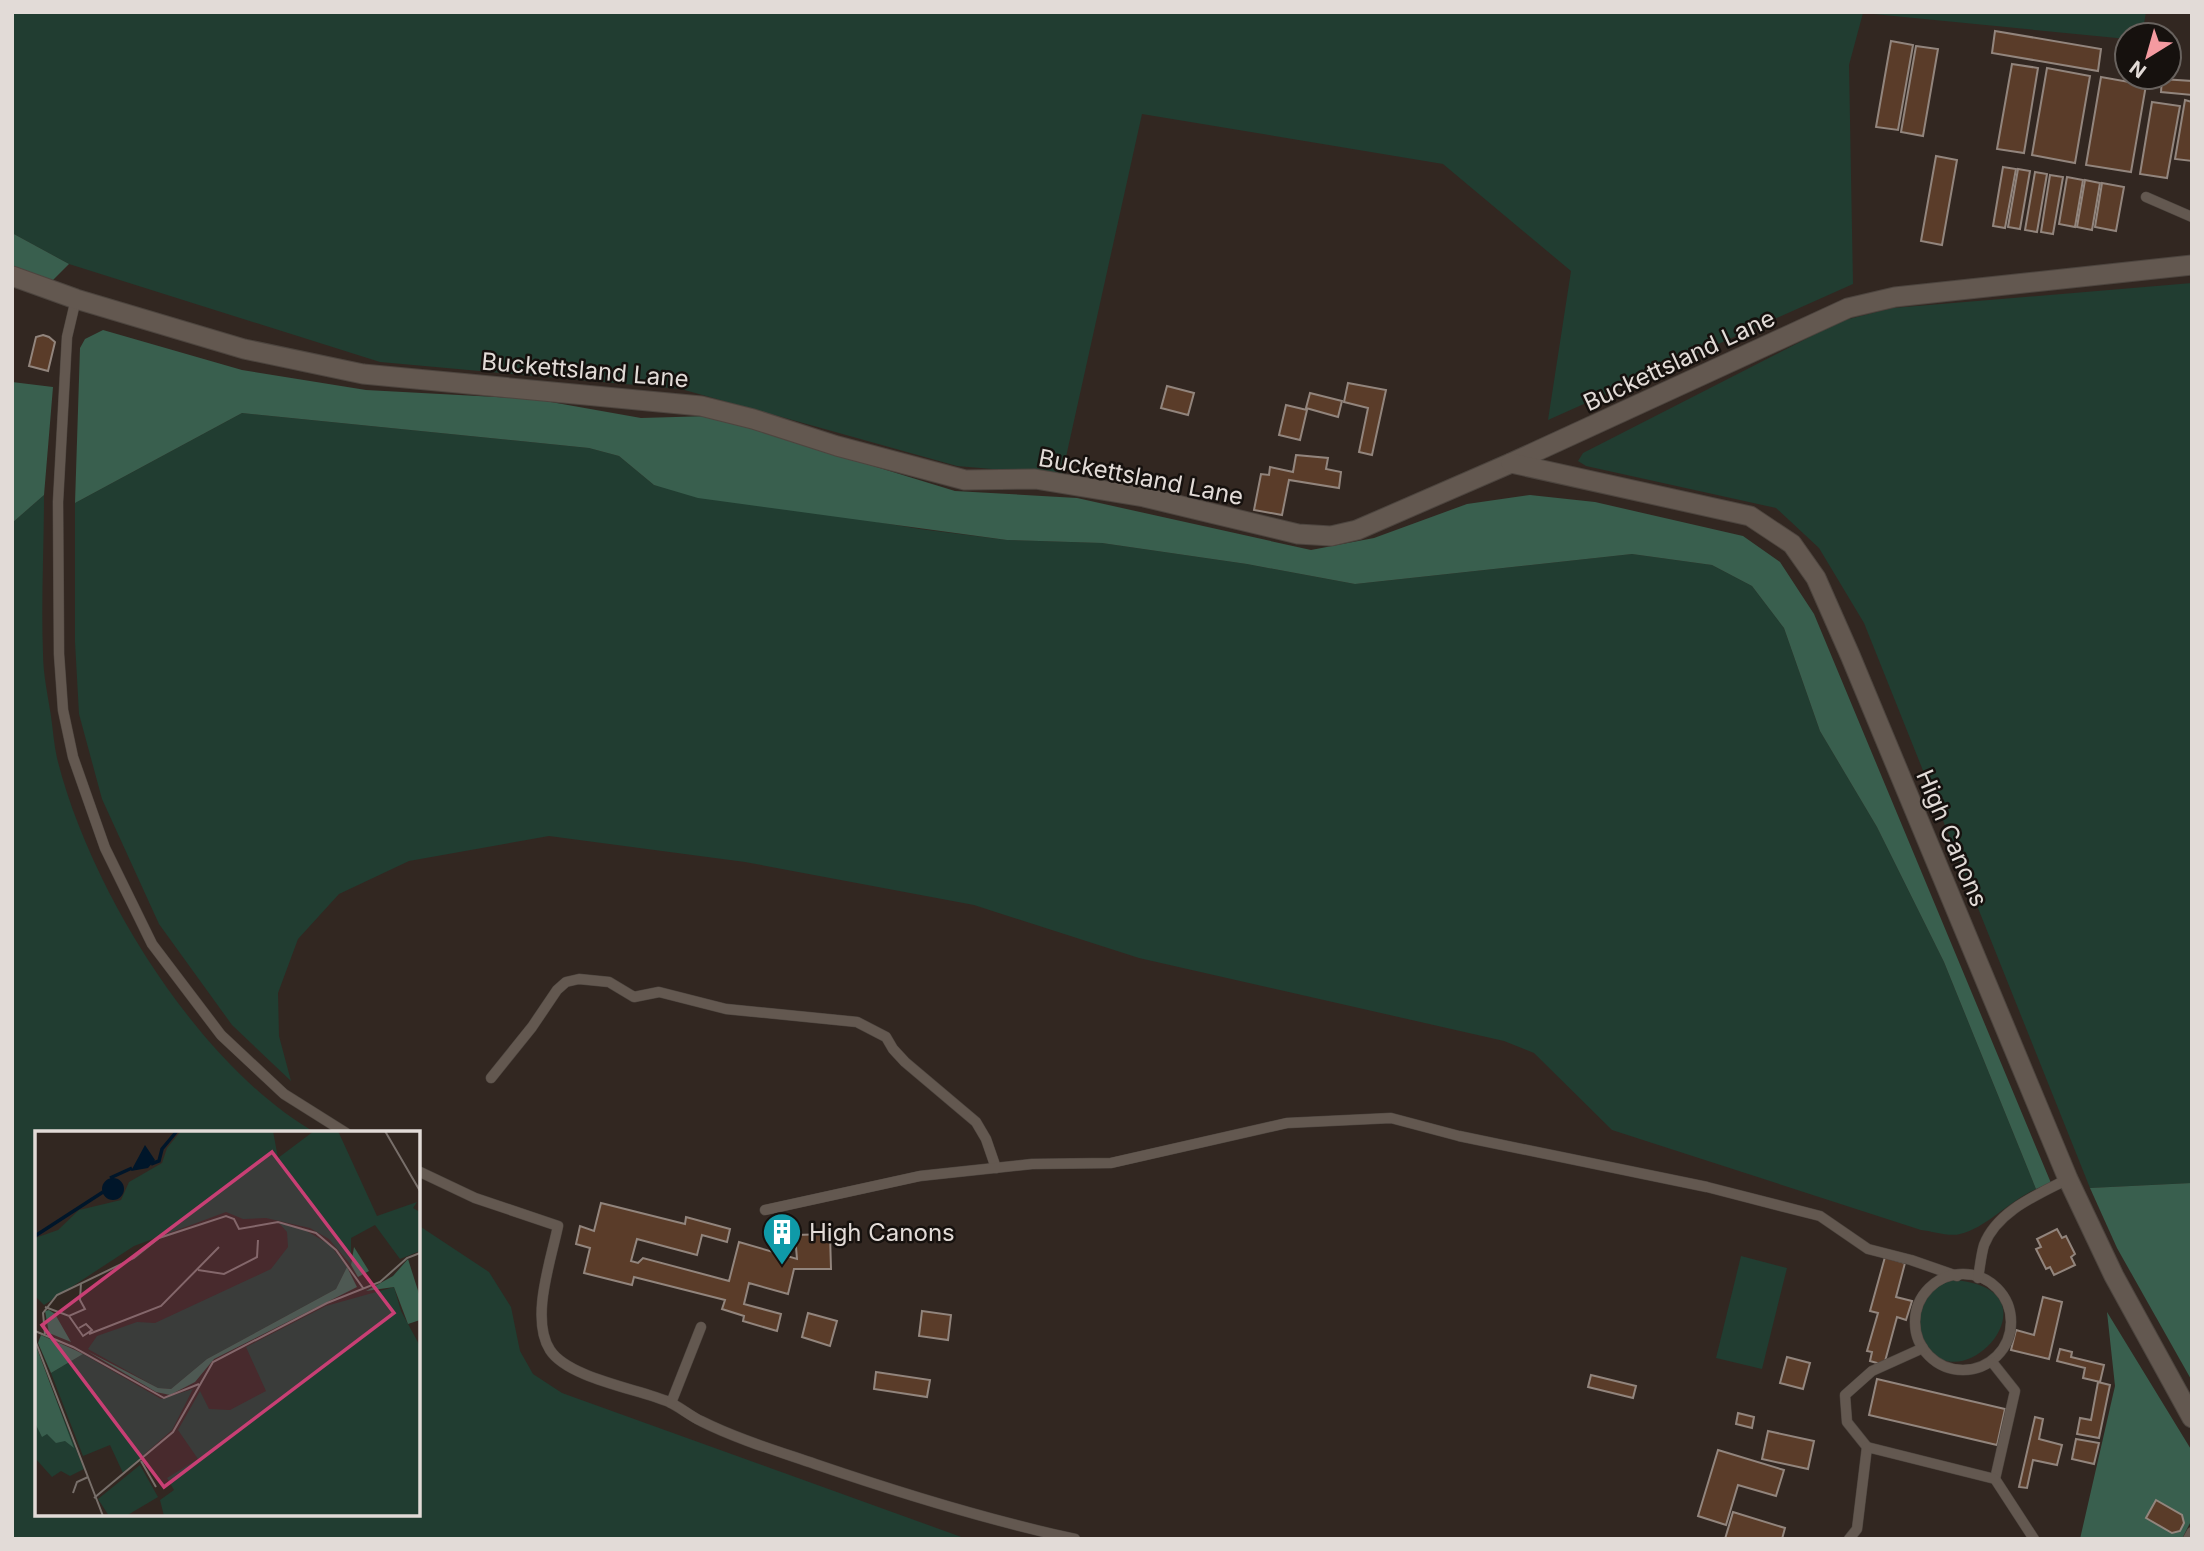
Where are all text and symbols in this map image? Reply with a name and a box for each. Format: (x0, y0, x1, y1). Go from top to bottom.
north arrow (2113, 21, 2183, 91)
text: N (2125, 56, 2151, 83)
street label: Buckettsland Lane (1579, 303, 1779, 417)
street label: Buckettsland Lane (480, 346, 690, 394)
street label: Buckettsland Lane (1036, 443, 1246, 511)
street label: High Canons (1910, 765, 1994, 911)
inset map (35, 1131, 420, 1516)
building icon: High Canons (761, 1211, 803, 1266)
place label: High Canons (809, 1218, 955, 1247)

